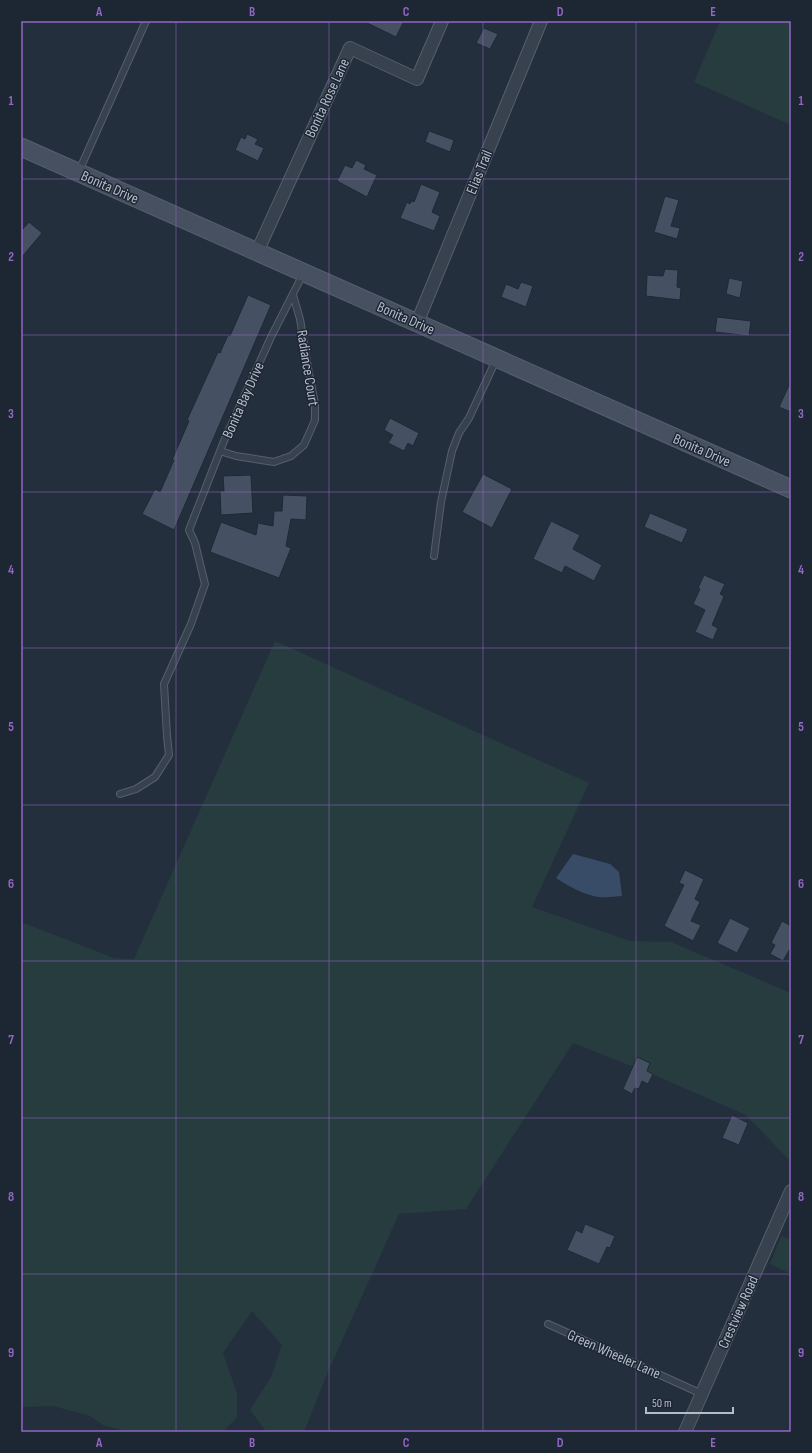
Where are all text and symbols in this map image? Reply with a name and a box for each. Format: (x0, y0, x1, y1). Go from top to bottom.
text: A (95, 4, 103, 20)
text: B (249, 4, 255, 20)
text: C (403, 4, 410, 20)
text: D (557, 4, 564, 20)
text: E (710, 4, 716, 20)
street label: Bonita Rose Lane (301, 56, 354, 141)
text: 1 (8, 93, 14, 109)
text: 1 (798, 93, 804, 109)
street label: Elias Trail (462, 147, 497, 197)
street label: Bonita Drive (78, 166, 142, 209)
text: 2 (8, 249, 14, 265)
text: 2 (798, 249, 804, 265)
street label: Bonita Drive (374, 297, 438, 340)
street label: Radiance Court (292, 329, 323, 408)
street label: Bonita Bay Drive (218, 359, 269, 441)
text: 3 (8, 406, 14, 422)
text: 3 (798, 406, 804, 422)
street label: Bonita Drive (670, 429, 734, 472)
text: 4 (8, 562, 14, 578)
text: 4 (798, 562, 804, 578)
text: 5 (8, 719, 14, 735)
text: 5 (798, 719, 804, 735)
text: 6 (8, 876, 14, 892)
text: 6 (798, 876, 804, 892)
text: 7 (8, 1032, 14, 1048)
text: 7 (798, 1032, 804, 1048)
text: 8 (8, 1189, 14, 1205)
text: 8 (798, 1189, 804, 1205)
street label: Crestview Road (714, 1273, 763, 1352)
street label: Green Wheeler Lane (564, 1325, 663, 1383)
text: 9 (8, 1345, 14, 1361)
text: 9 (798, 1345, 804, 1361)
scale bar (646, 1389, 733, 1415)
text: 50 m (652, 1396, 672, 1411)
text: A (95, 1435, 103, 1451)
text: B (249, 1435, 255, 1451)
text: C (403, 1435, 410, 1451)
text: D (557, 1435, 564, 1451)
text: E (710, 1435, 716, 1451)

